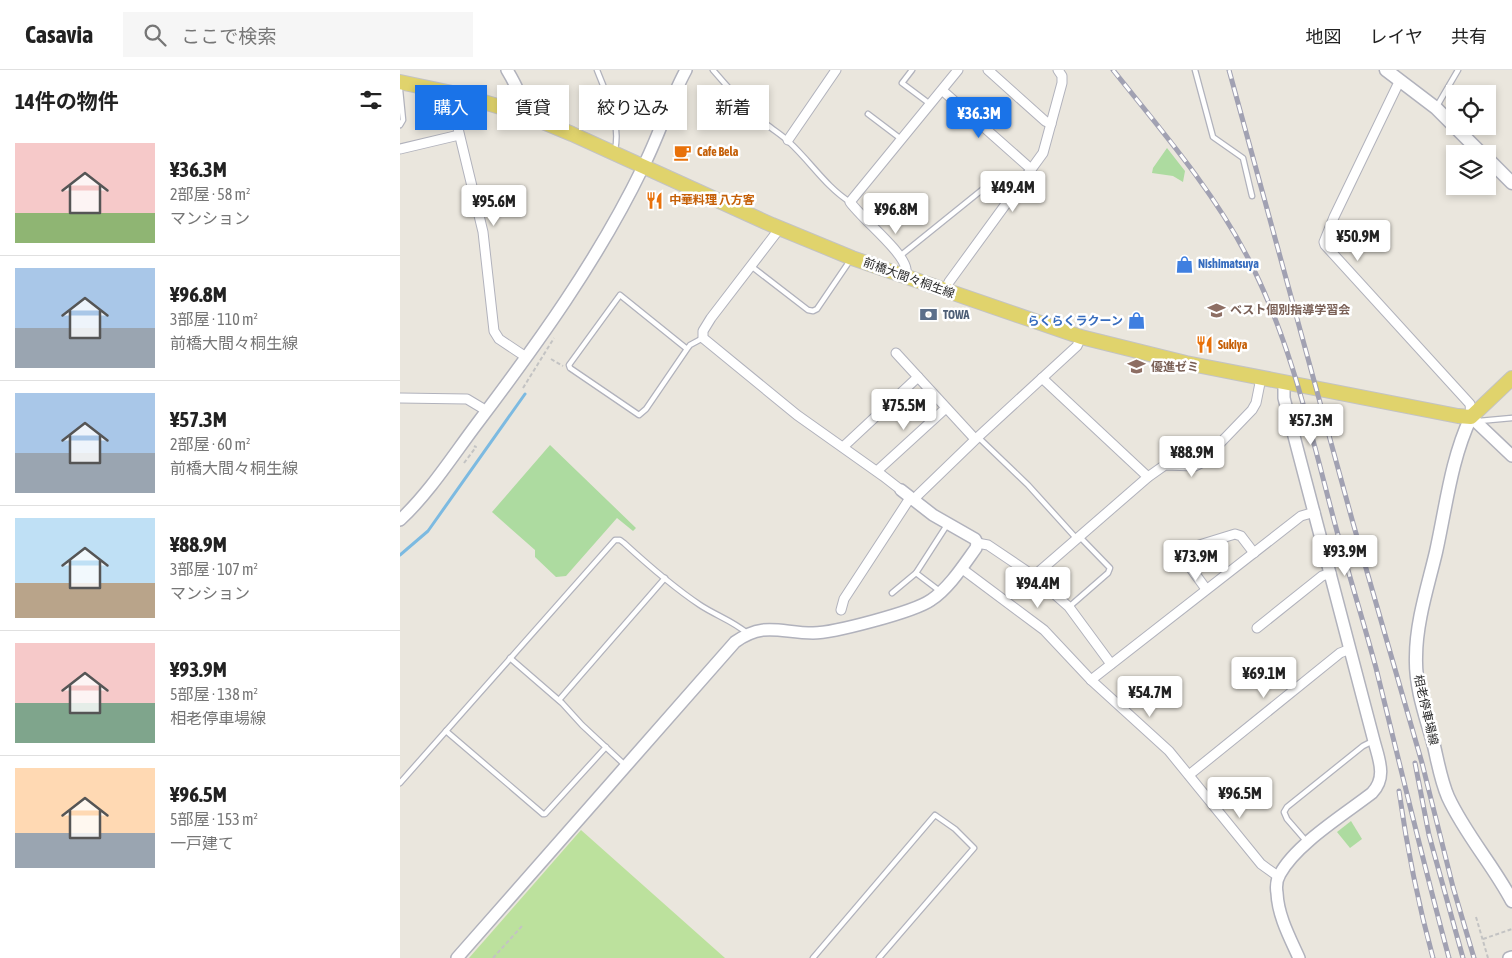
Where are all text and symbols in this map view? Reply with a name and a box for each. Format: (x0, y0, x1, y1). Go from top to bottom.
search box (123, 12, 473, 57)
text: Casavia (25, 21, 93, 48)
icon: search (141, 21, 169, 49)
text: ここで検索 (181, 25, 276, 47)
text: 地図 (1306, 26, 1342, 47)
text: レイヤ (1370, 26, 1423, 47)
text: 共有 (1451, 26, 1487, 47)
chip: 購入 (415, 85, 487, 130)
chip: 賃貸 (497, 85, 569, 130)
chip: 絞り込み (579, 85, 687, 130)
chip: 新着 (697, 85, 769, 130)
map controls (1446, 85, 1496, 195)
button: locate (1446, 85, 1496, 135)
icon: filters (357, 86, 385, 114)
text: 14件の物件 (15, 89, 119, 113)
pin: ¥36.3M (938, 97, 1020, 139)
text: ¥36.3M (957, 104, 1001, 122)
cafe icon: Cafe Bela (673, 142, 693, 162)
place label: Cafe Bela (697, 145, 739, 159)
button: layers (1446, 145, 1496, 195)
text: ¥36.3M (170, 157, 227, 181)
icon: home (55, 163, 115, 223)
pin: ¥49.4M (972, 170, 1054, 213)
text: ¥49.4M (991, 178, 1035, 196)
pin: ¥95.6M (453, 184, 535, 227)
text: 2部屋 · 58 m² (170, 185, 251, 203)
restaurant icon: 中華料理 八方客 (645, 190, 665, 210)
text: ¥95.6M (472, 192, 516, 210)
pin: ¥96.8M (855, 192, 937, 235)
place label: 中華料理 八方客 (669, 193, 755, 207)
text: ¥96.8M (874, 200, 918, 218)
text: マンション (170, 209, 250, 227)
pin: ¥50.9M (1317, 220, 1399, 262)
text: ¥50.9M (1336, 227, 1380, 245)
shop icon: Nishimatsuya (1174, 254, 1194, 274)
street label: 前橋大間々桐生線 (861, 255, 957, 301)
place label: Nishimatsuya (1198, 257, 1259, 271)
text: ¥96.8M (170, 282, 227, 306)
icon: home (55, 288, 115, 348)
school or university icon: ベスト個別指導学習会 (1206, 300, 1226, 320)
place label: ベスト個別指導学習会 (1230, 303, 1350, 317)
bank icon: TOWA (919, 305, 939, 325)
place label: TOWA (943, 308, 969, 322)
text: 3部屋 · 110 m² (170, 310, 258, 328)
shop icon: らくらくラクーン (1127, 311, 1147, 331)
place label: らくらくラクーン (1028, 314, 1123, 328)
text: 前橋大間々桐生線 (170, 334, 298, 352)
restaurant icon: Sukiya (1194, 335, 1214, 355)
place label: Sukiya (1218, 338, 1248, 352)
school or university icon: 優進ゼミ (1127, 357, 1147, 377)
place label: 優進ゼミ (1151, 360, 1199, 374)
pin: ¥75.5M (863, 388, 945, 431)
text: ¥75.5M (882, 396, 926, 414)
pin: ¥57.3M (1270, 404, 1352, 446)
text: ¥57.3M (170, 407, 227, 431)
text: ¥57.3M (1289, 411, 1333, 429)
icon: home (55, 413, 115, 473)
text: 2部屋 · 60 m² (170, 435, 251, 453)
pin: ¥88.9M (1151, 436, 1233, 478)
text: ¥88.9M (1170, 443, 1214, 461)
text: 前橋大間々桐生線 (170, 459, 298, 477)
text: ¥88.9M (170, 532, 227, 556)
pin: ¥93.9M (1304, 534, 1386, 577)
icon: home (55, 538, 115, 598)
pin: ¥73.9M (1155, 540, 1237, 582)
text: ¥93.9M (1323, 542, 1367, 560)
text: ¥73.9M (1174, 547, 1218, 565)
text: 3部屋 · 107 m² (170, 560, 258, 578)
pin: ¥94.4M (997, 566, 1079, 609)
text: ¥94.4M (1016, 574, 1060, 592)
text: マンション (170, 584, 250, 602)
pin: ¥69.1M (1223, 656, 1305, 699)
text: ¥93.9M (170, 657, 227, 681)
icon: home (55, 663, 115, 723)
text: ¥69.1M (1242, 664, 1286, 682)
street label: 相老停車場線 (1411, 673, 1441, 747)
pin: ¥54.7M (1109, 676, 1191, 718)
text: ¥54.7M (1128, 683, 1172, 701)
text: 5部屋 · 138 m² (170, 685, 258, 703)
text: 相老停車場線 (170, 709, 266, 727)
pin: ¥96.5M (1199, 776, 1281, 819)
text: ¥96.5M (170, 782, 227, 806)
text: ¥96.5M (1218, 784, 1262, 802)
icon: home (55, 788, 115, 848)
text: 5部屋 · 153 m² (170, 810, 258, 828)
text: 一戸建て (170, 834, 234, 852)

